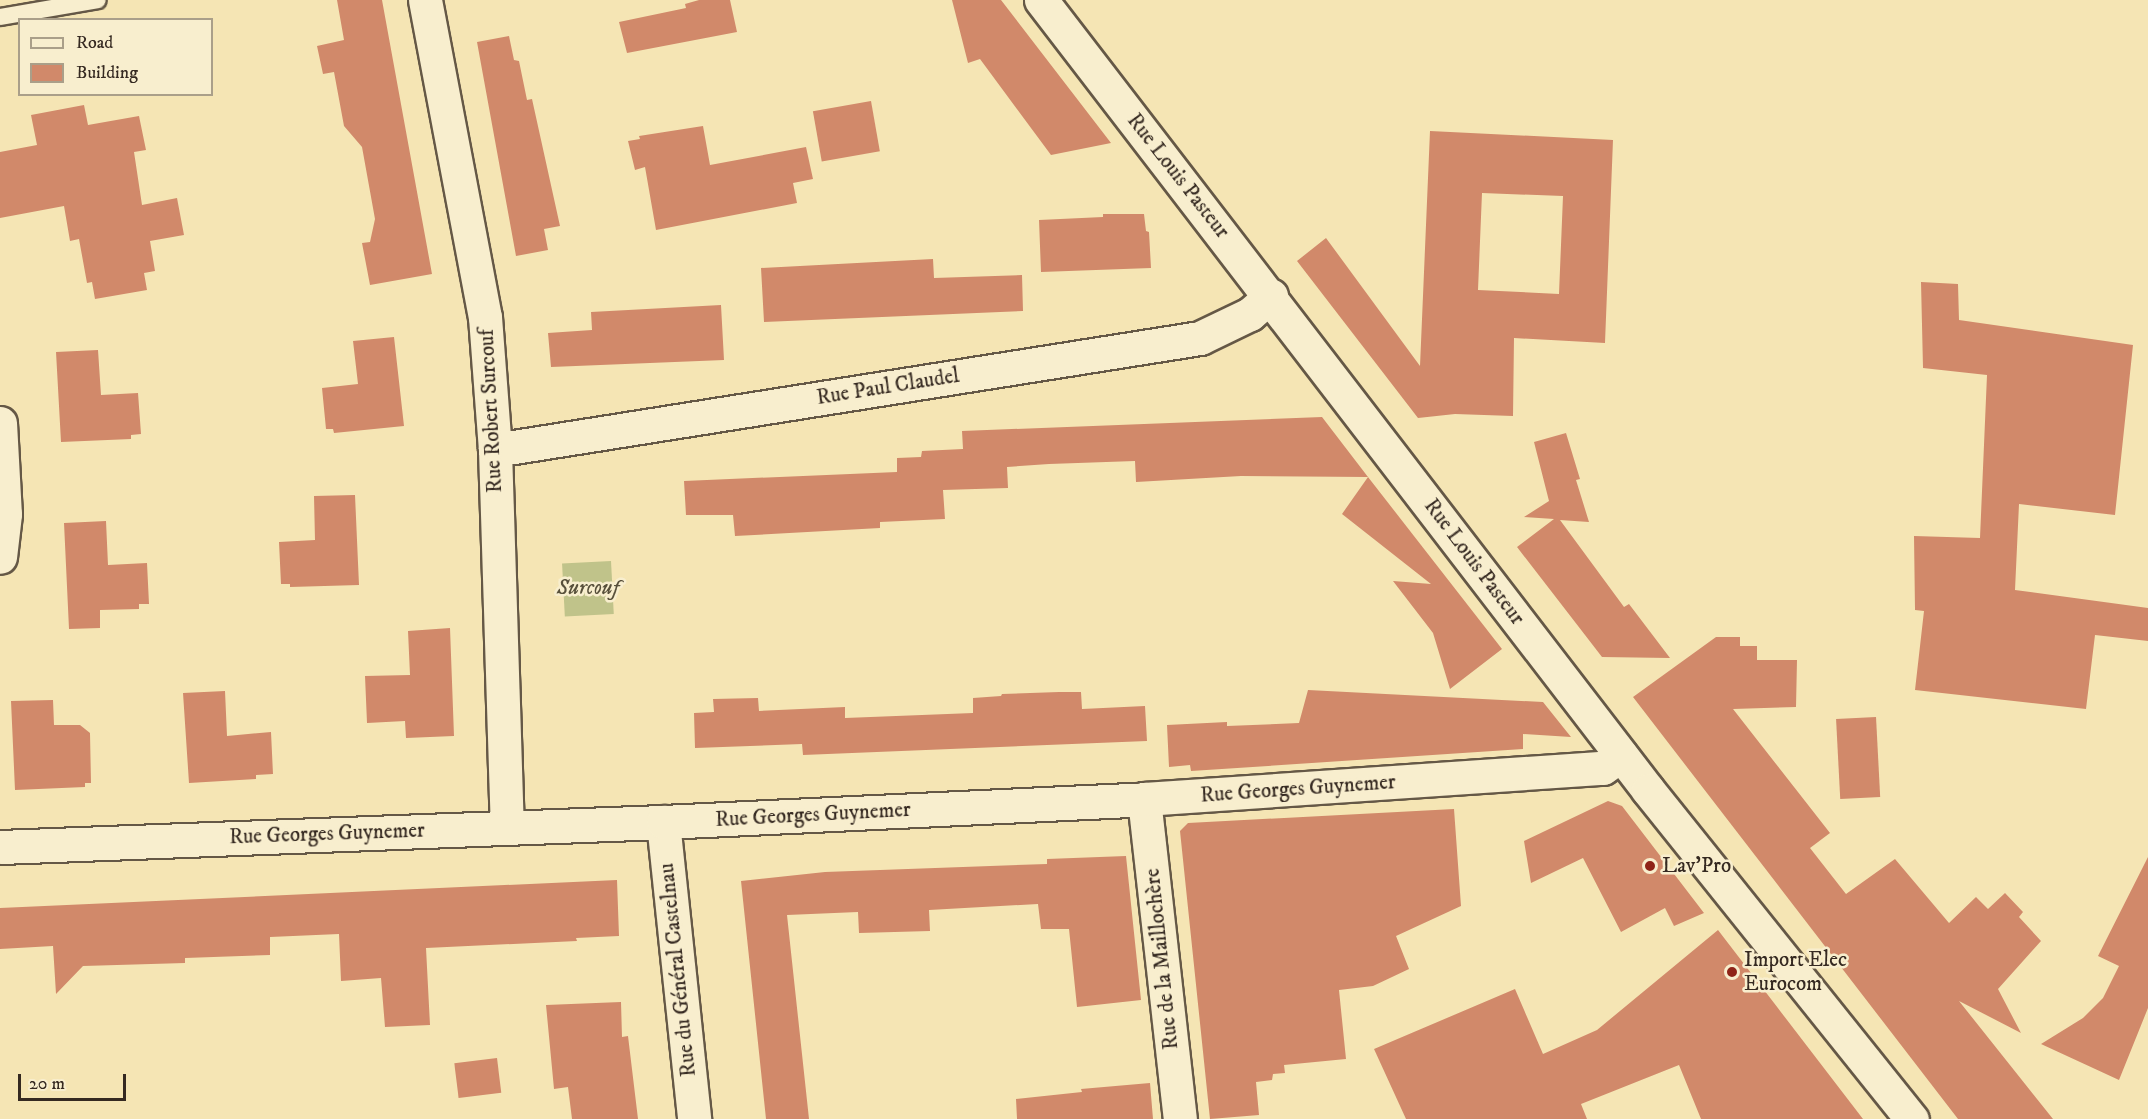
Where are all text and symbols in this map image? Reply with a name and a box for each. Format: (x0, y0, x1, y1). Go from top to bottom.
legend (18, 18, 213, 96)
text: Road (76, 32, 113, 54)
text: Building (76, 62, 138, 84)
street label: Rue Louis Pasteur (1122, 109, 1234, 243)
street label: Rue Robert Surcouf (474, 328, 508, 494)
street label: Rue Paul Claudel (815, 363, 961, 411)
street label: Rue Louis Pasteur (1418, 494, 1530, 630)
park label: Surcouf (557, 575, 619, 601)
street label: Rue Georges Guynemer (1200, 770, 1396, 808)
street label: Rue Georges Guynemer (715, 797, 911, 833)
street label: Rue Georges Guynemer (229, 818, 425, 850)
place label: Lav’Pro (1662, 853, 1731, 879)
marker: Lav’Pro (1643, 859, 1657, 873)
street label: Rue du Général Castelnau (654, 862, 702, 1078)
street label: Rue de la Maillochère (1140, 867, 1184, 1051)
place label: Import Elec Eurocom (1744, 947, 1847, 997)
marker: Import Elec Eurocom (1725, 965, 1739, 979)
scale bar (21, 1062, 129, 1100)
text: 20 m (29, 1073, 65, 1095)

